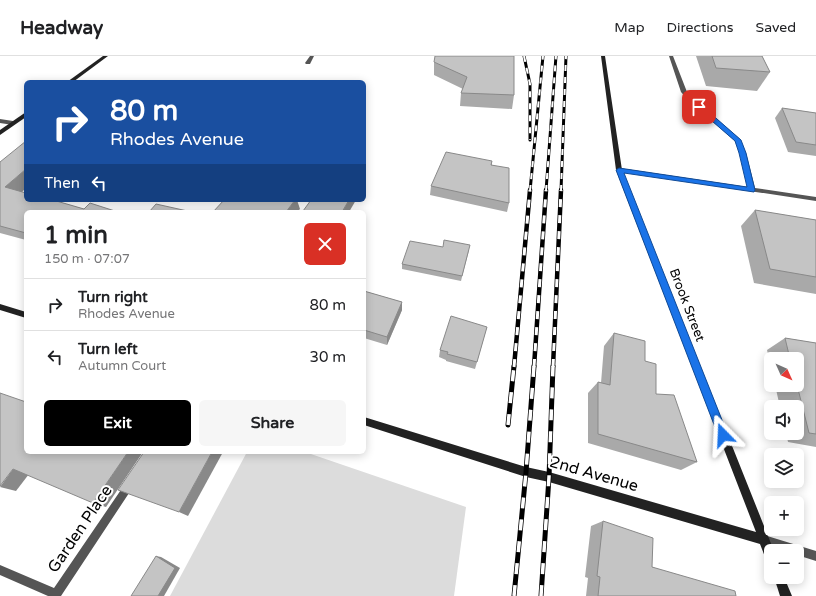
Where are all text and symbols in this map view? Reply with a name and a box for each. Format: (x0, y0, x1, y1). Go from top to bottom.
text: Headway (20, 17, 103, 39)
text: Map (614, 19, 645, 36)
text: Directions (667, 19, 734, 36)
text: Saved (756, 19, 796, 36)
pin (682, 90, 716, 124)
text: 80 m (110, 94, 178, 128)
icon: right (44, 96, 96, 148)
icon: arrive (688, 96, 710, 118)
text: Rhodes Avenue (110, 128, 244, 150)
icon: left (88, 172, 110, 194)
text: Then (44, 174, 80, 192)
text: 1 min (44, 221, 108, 250)
button: close (304, 223, 346, 265)
text: 150 m · 07:07 (44, 251, 130, 267)
street label: Brook Street (666, 266, 708, 344)
text: Turn right (78, 288, 148, 306)
icon: right (44, 294, 66, 316)
text: 80 m (309, 296, 346, 314)
text: Rhodes Avenue (78, 306, 175, 322)
text: Turn left (78, 340, 138, 358)
icon: left (44, 346, 66, 368)
text: 30 m (309, 348, 346, 366)
north arrow (764, 352, 804, 392)
map controls (764, 352, 804, 584)
text: Autumn Court (78, 358, 166, 374)
button: Exit (44, 400, 191, 446)
button: Share (199, 400, 346, 446)
button: sound (764, 400, 804, 440)
position arrow (702, 414, 744, 456)
button: layers (764, 448, 804, 488)
street label: 2nd Avenue (547, 452, 641, 496)
street label: Garden Place (43, 481, 117, 577)
button: + (764, 496, 804, 536)
button: − (764, 544, 804, 584)

